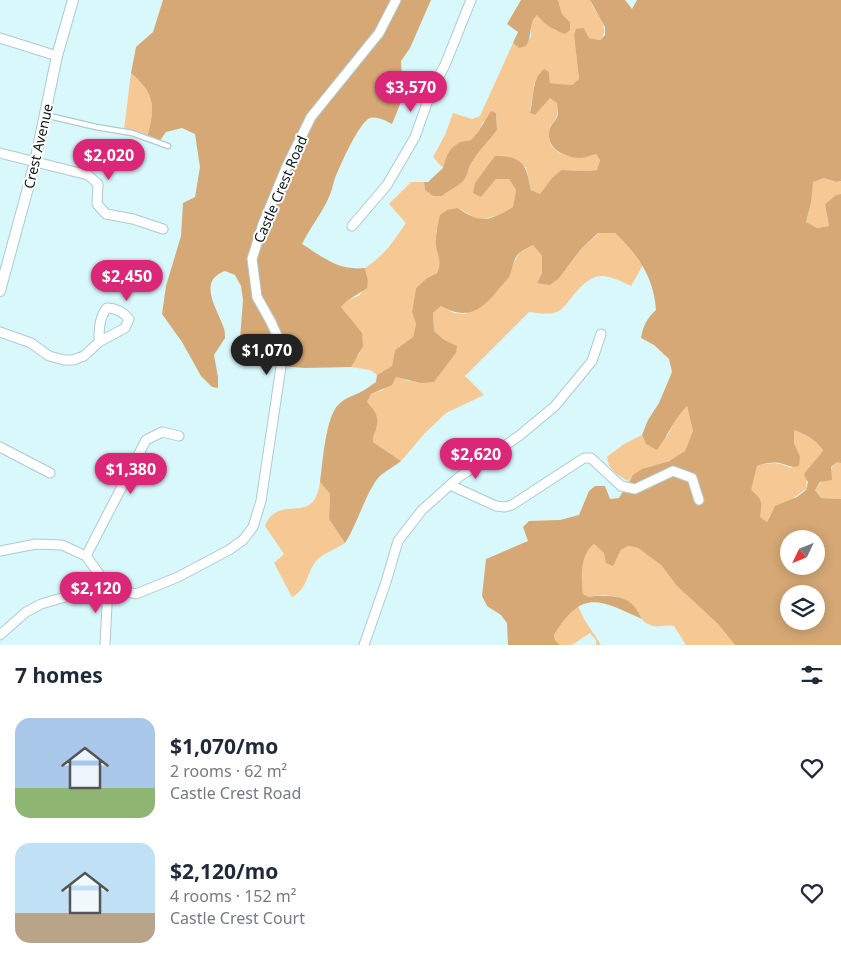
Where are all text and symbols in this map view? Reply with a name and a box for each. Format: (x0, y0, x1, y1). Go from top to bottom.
pin: $3,570 (370, 70, 452, 113)
text: $3,570 (386, 76, 436, 98)
street label: Crest Avenue (19, 101, 57, 190)
street label: Castle Crest Road (249, 132, 311, 246)
pin: $2,020 (68, 138, 150, 181)
text: $2,020 (84, 144, 134, 166)
pin: $2,450 (86, 260, 168, 302)
text: $2,450 (102, 265, 152, 287)
pin: $1,070 (226, 334, 308, 376)
text: $1,070 (242, 339, 292, 361)
pin: $2,620 (435, 438, 517, 480)
text: $2,620 (451, 443, 501, 465)
pin: $1,380 (90, 452, 172, 495)
text: $1,380 (106, 458, 156, 480)
north arrow (780, 530, 825, 575)
map controls (780, 530, 825, 630)
pin: $2,120 (55, 572, 137, 614)
text: $2,120 (71, 577, 121, 599)
button: layers (780, 585, 825, 630)
text: 7 homes (15, 661, 103, 689)
icon: filters (798, 661, 826, 689)
text: $1,070/mo (170, 732, 278, 760)
icon: home (55, 738, 115, 798)
icon: heart (798, 754, 826, 782)
text: 2 rooms · 62 m² (170, 760, 287, 782)
text: Castle Crest Road (170, 782, 301, 804)
text: $2,120/mo (170, 857, 278, 885)
icon: home (55, 863, 115, 923)
icon: heart (798, 879, 826, 907)
text: 4 rooms · 152 m² (170, 885, 296, 907)
text: Castle Crest Court (170, 907, 305, 929)

